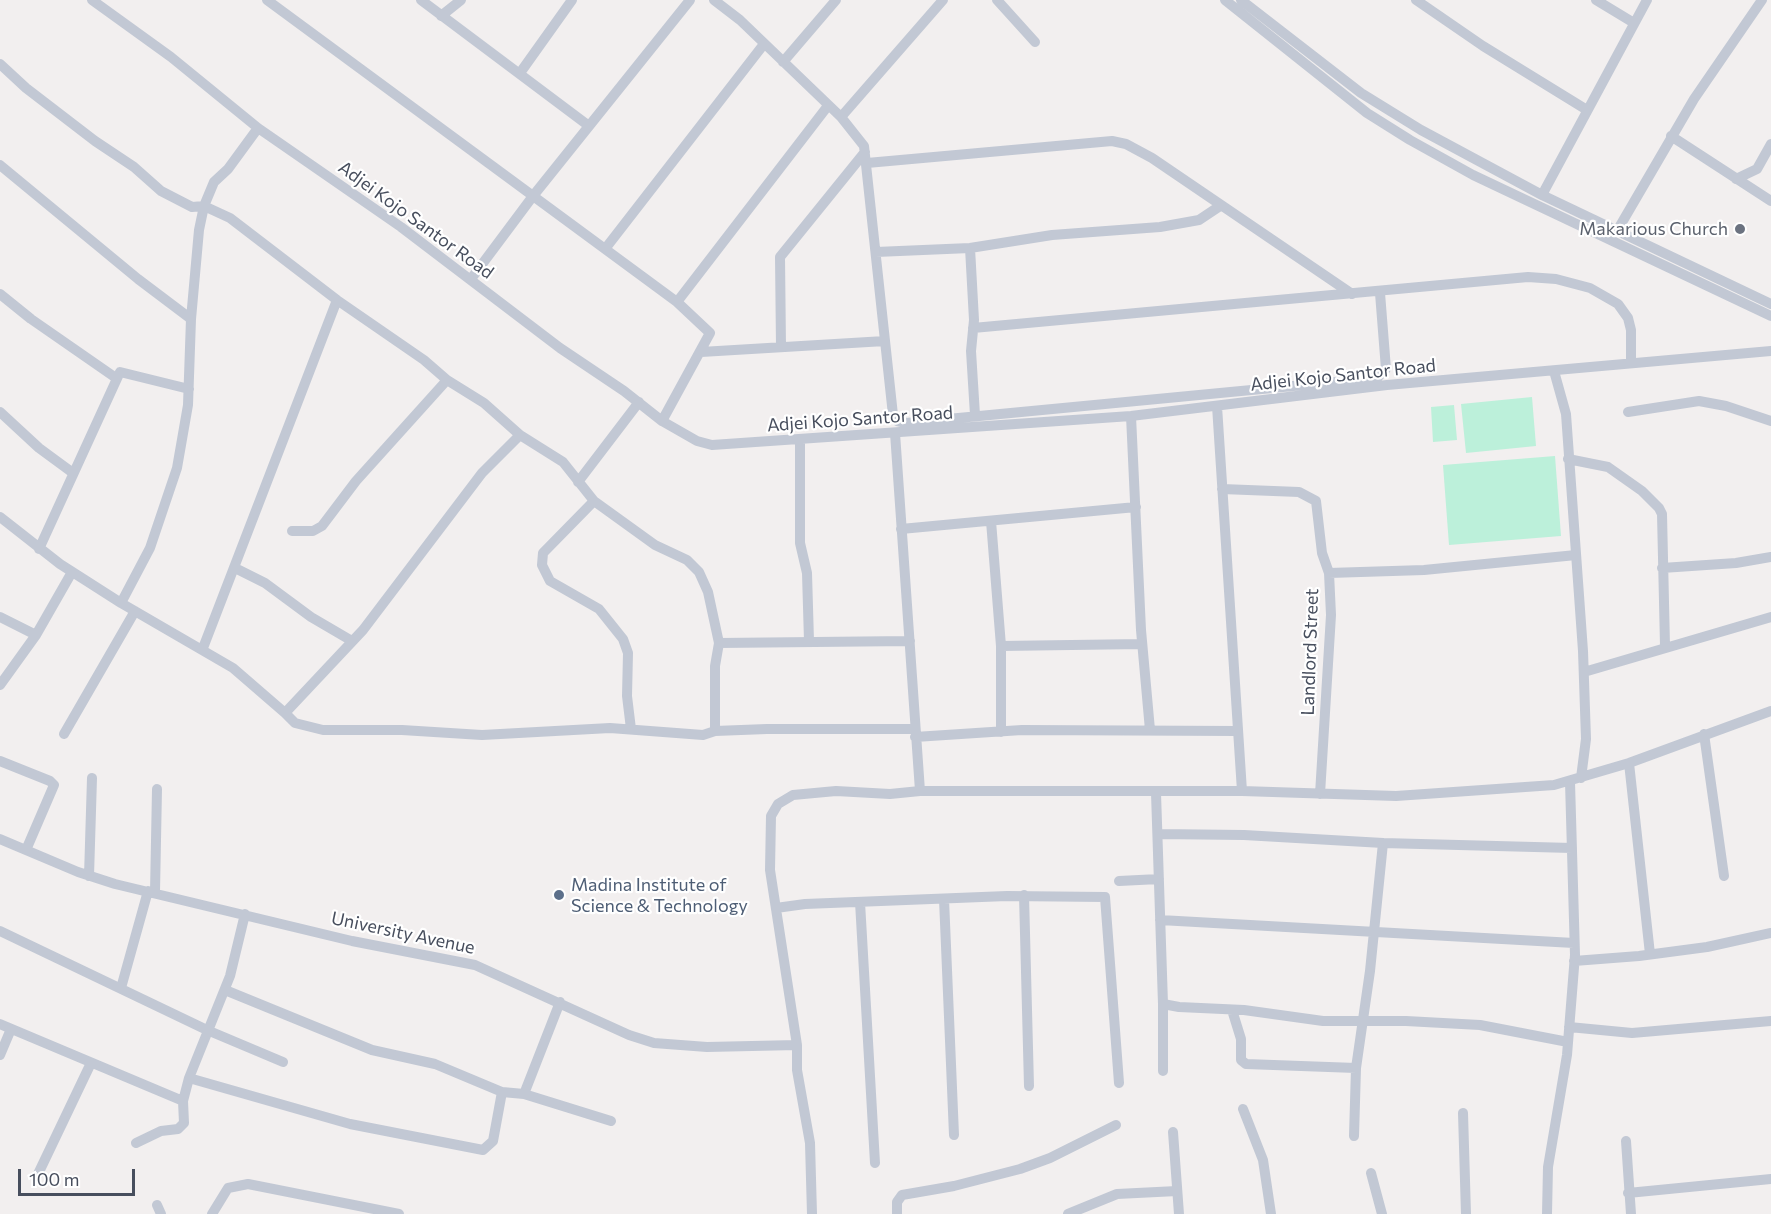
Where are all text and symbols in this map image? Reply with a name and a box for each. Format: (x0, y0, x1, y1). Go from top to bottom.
street label: Adjei Kojo Santor Road (334, 156, 498, 284)
place label: Makarious Church (1579, 218, 1728, 240)
marker: Makarious Church (1733, 222, 1747, 236)
street label: Adjei Kojo Santor Road (1249, 355, 1437, 395)
street label: Adjei Kojo Santor Road (766, 402, 954, 436)
street label: Landlord Street (1297, 588, 1323, 716)
place label: Madina Institute of Science & Technology (571, 874, 748, 916)
marker: Madina Institute of Science & Technology (552, 888, 566, 902)
street label: University Avenue (329, 907, 477, 959)
scale bar (21, 1157, 138, 1195)
text: 100 m (29, 1168, 79, 1190)

